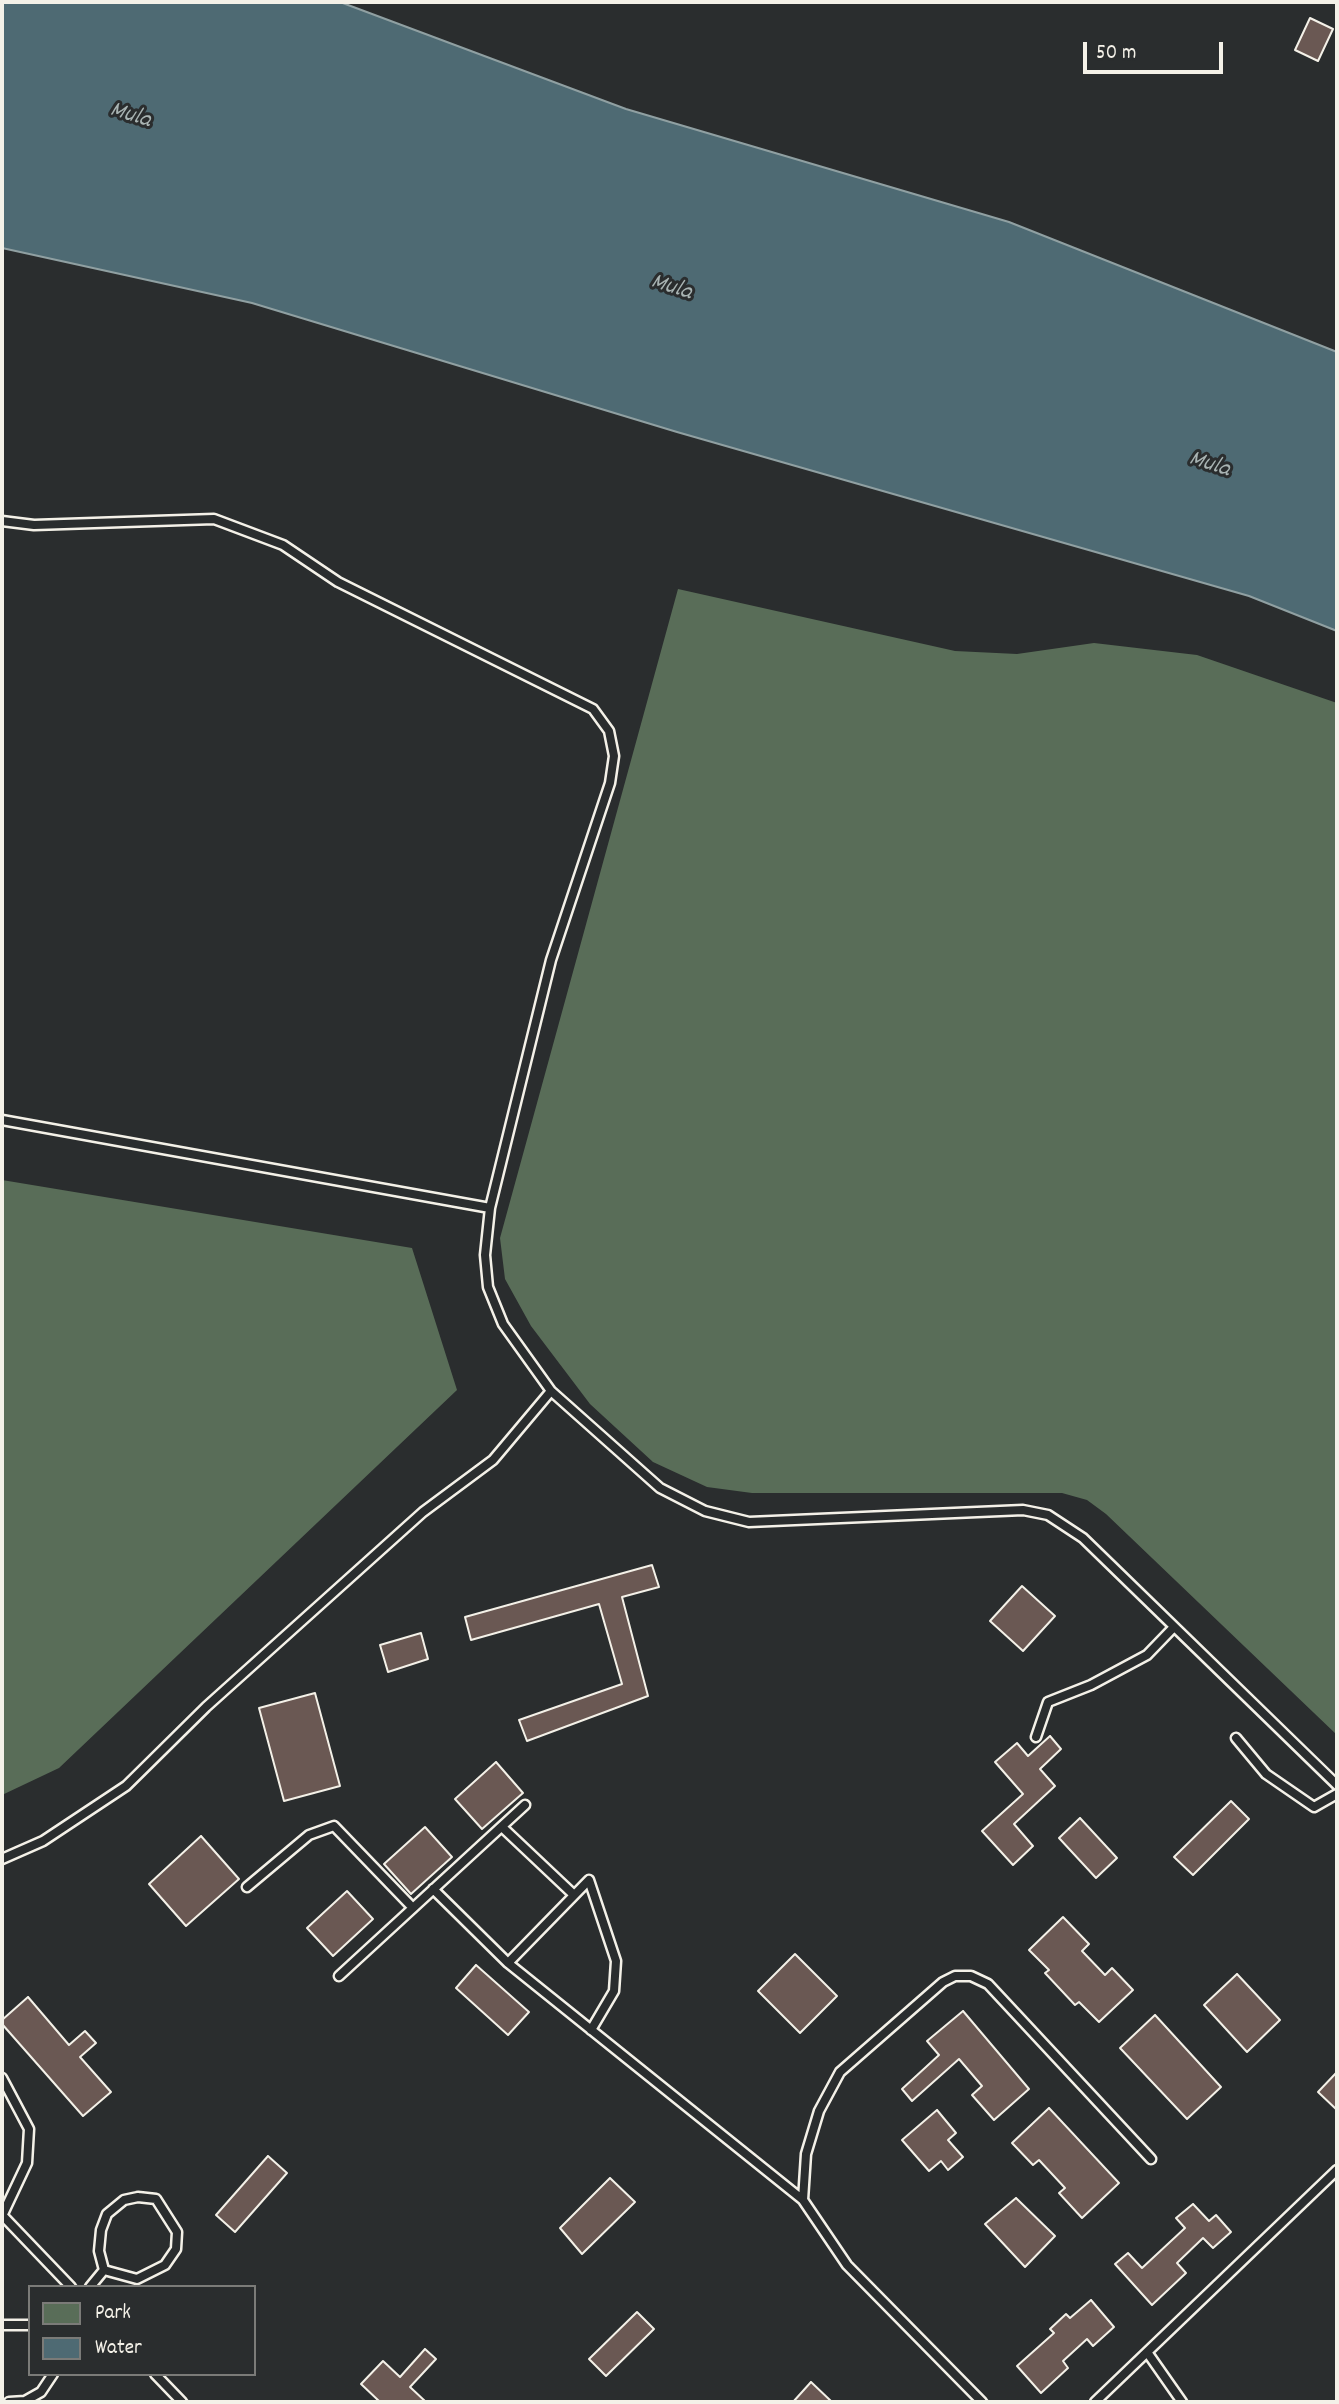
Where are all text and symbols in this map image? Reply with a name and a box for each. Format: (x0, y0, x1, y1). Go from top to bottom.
scale bar (1087, 28, 1227, 72)
text: 50 m (1096, 39, 1136, 69)
water label: Mula (106, 97, 154, 137)
water label: Mula (647, 269, 695, 309)
water label: Mula (1185, 446, 1233, 486)
legend (28, 2285, 256, 2376)
text: Park (95, 2299, 131, 2329)
text: Water (95, 2334, 142, 2364)

